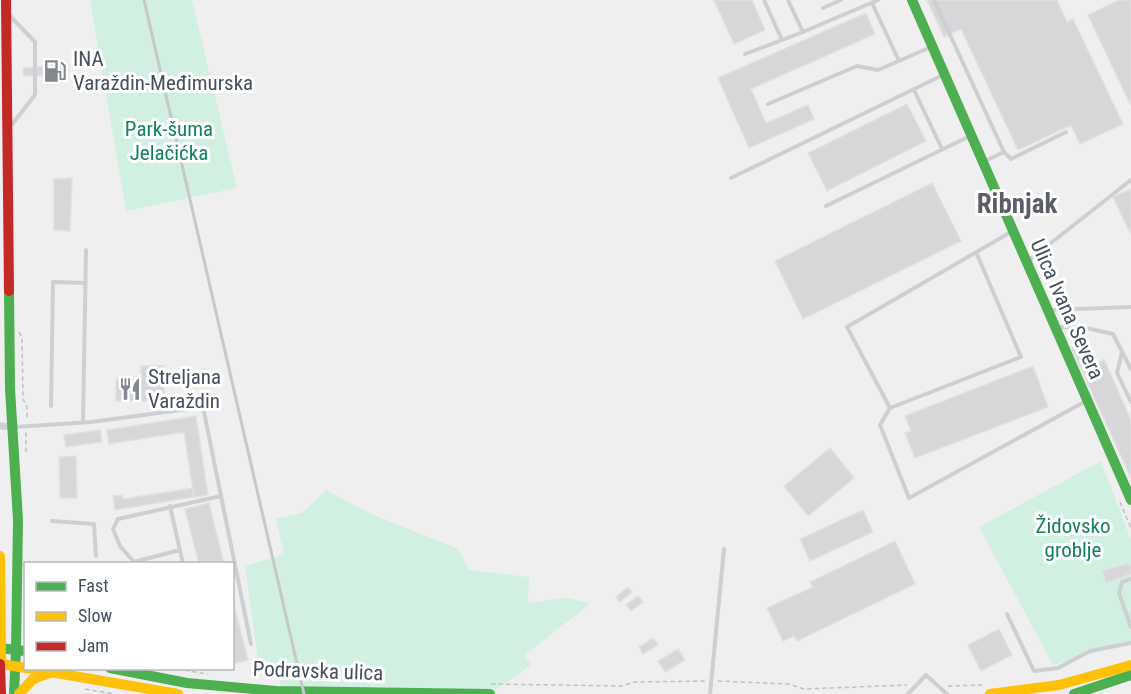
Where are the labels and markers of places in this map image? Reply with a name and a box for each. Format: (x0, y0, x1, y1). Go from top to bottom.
place label: INA Varaždin-Međimurska (73, 47, 253, 95)
fuel station icon: INA Varaždin-Međimurska (42, 58, 68, 84)
place label: Streljana Varaždin (148, 365, 221, 413)
restaurant icon: Streljana Varaždin (117, 376, 143, 402)

